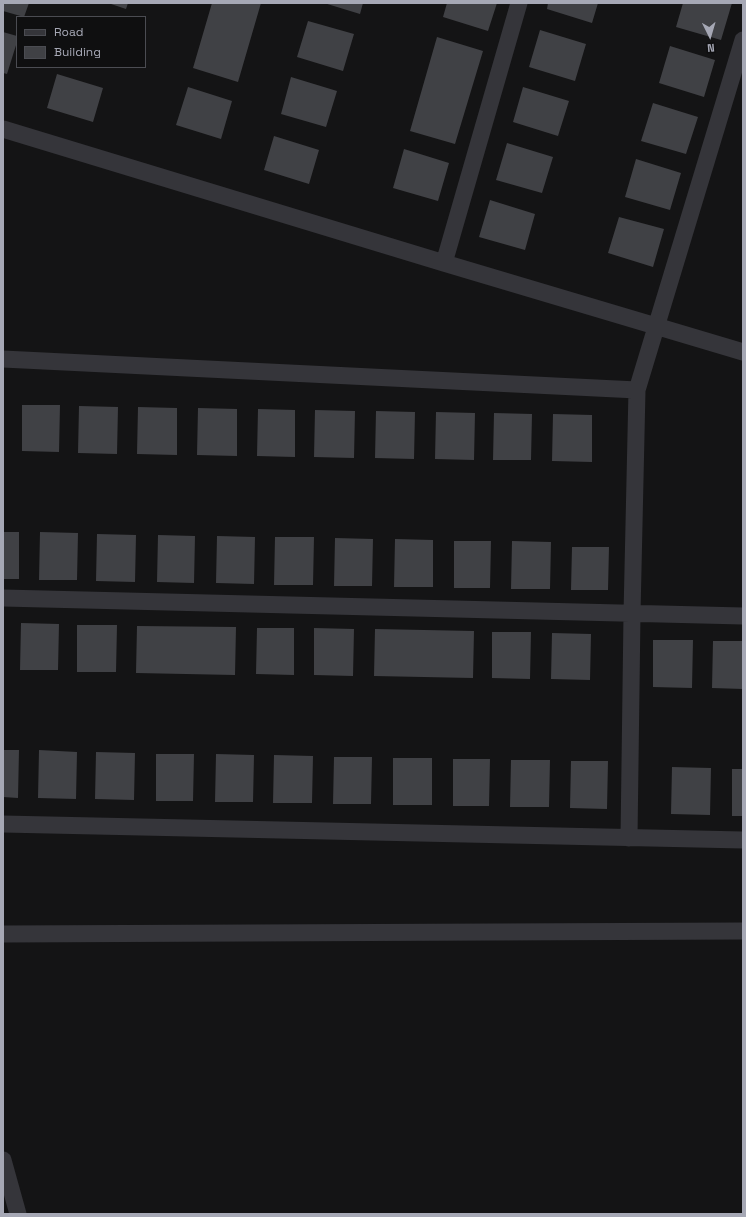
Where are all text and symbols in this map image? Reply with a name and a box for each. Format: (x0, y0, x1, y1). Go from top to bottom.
legend (16, 16, 146, 68)
north arrow (690, 16, 730, 56)
text: Road (54, 24, 83, 40)
text: N (707, 41, 715, 55)
text: Building (54, 44, 101, 60)

